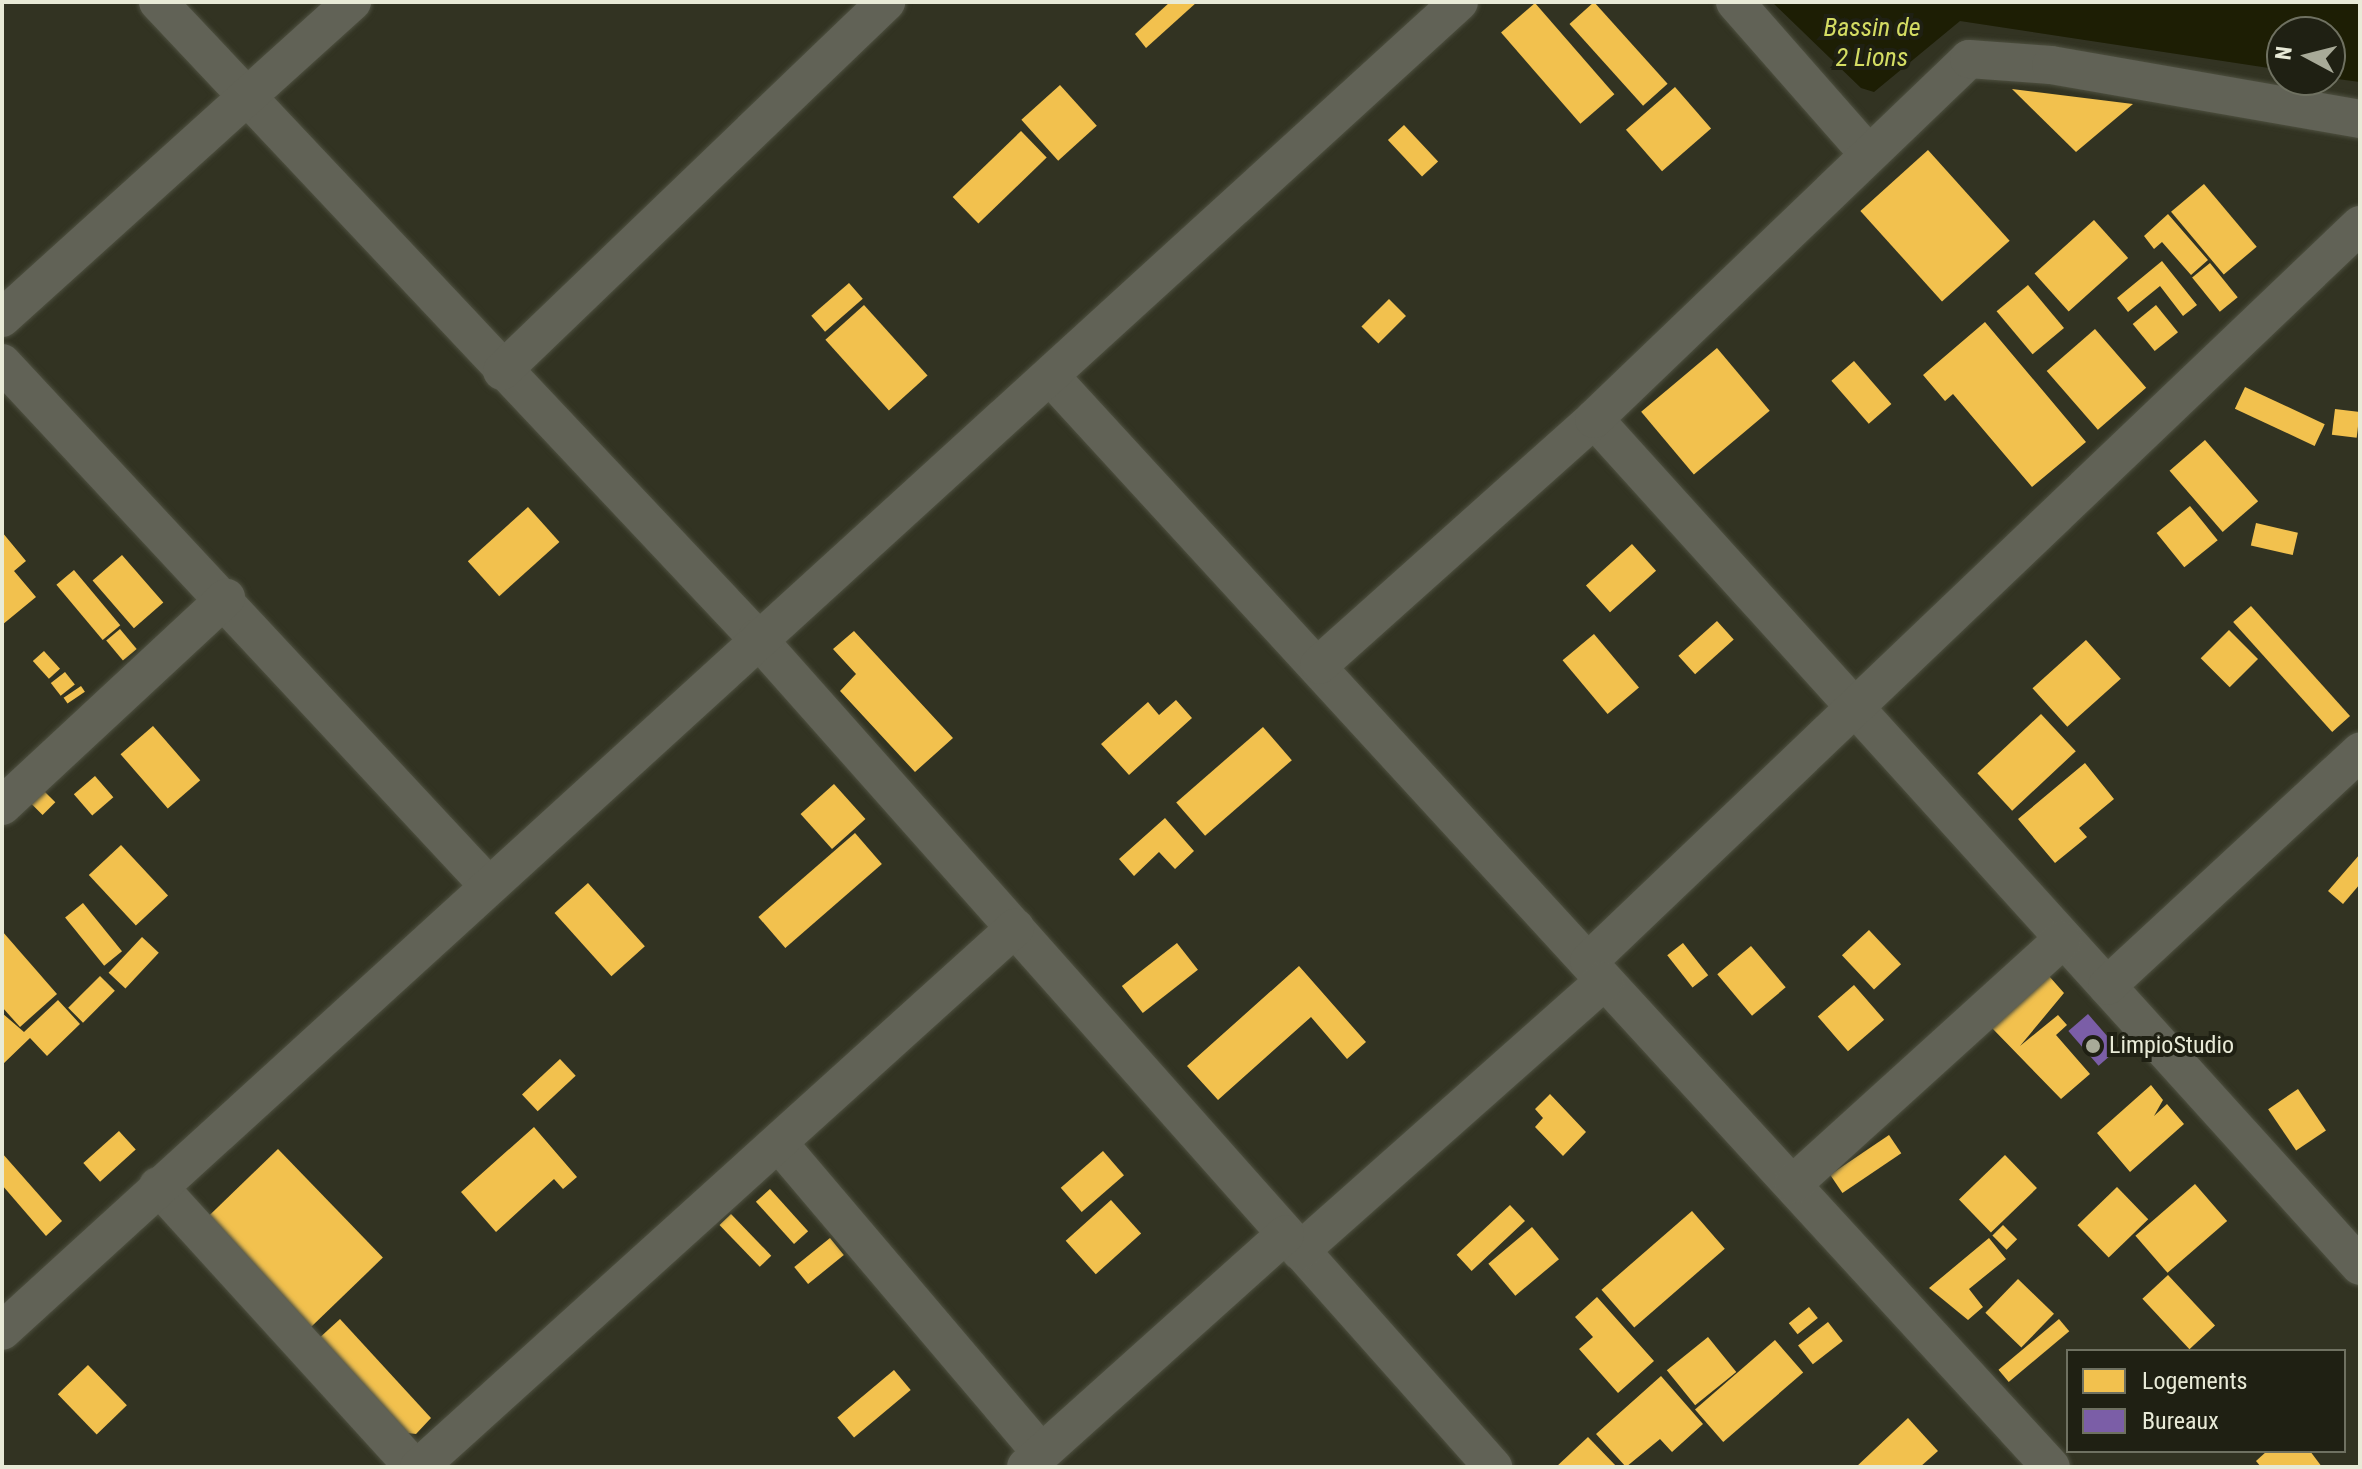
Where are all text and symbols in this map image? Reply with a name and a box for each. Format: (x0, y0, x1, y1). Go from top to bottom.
water label: Bassin de 2 Lions (1823, 12, 1921, 74)
north arrow (2266, 16, 2346, 96)
text: N (2270, 45, 2297, 61)
place label: LimpioStudio (2109, 1032, 2234, 1060)
marker: LimpioStudio (2084, 1037, 2102, 1055)
legend (2066, 1349, 2346, 1453)
text: Logements (2142, 1367, 2248, 1395)
text: Bureaux (2142, 1407, 2219, 1435)

